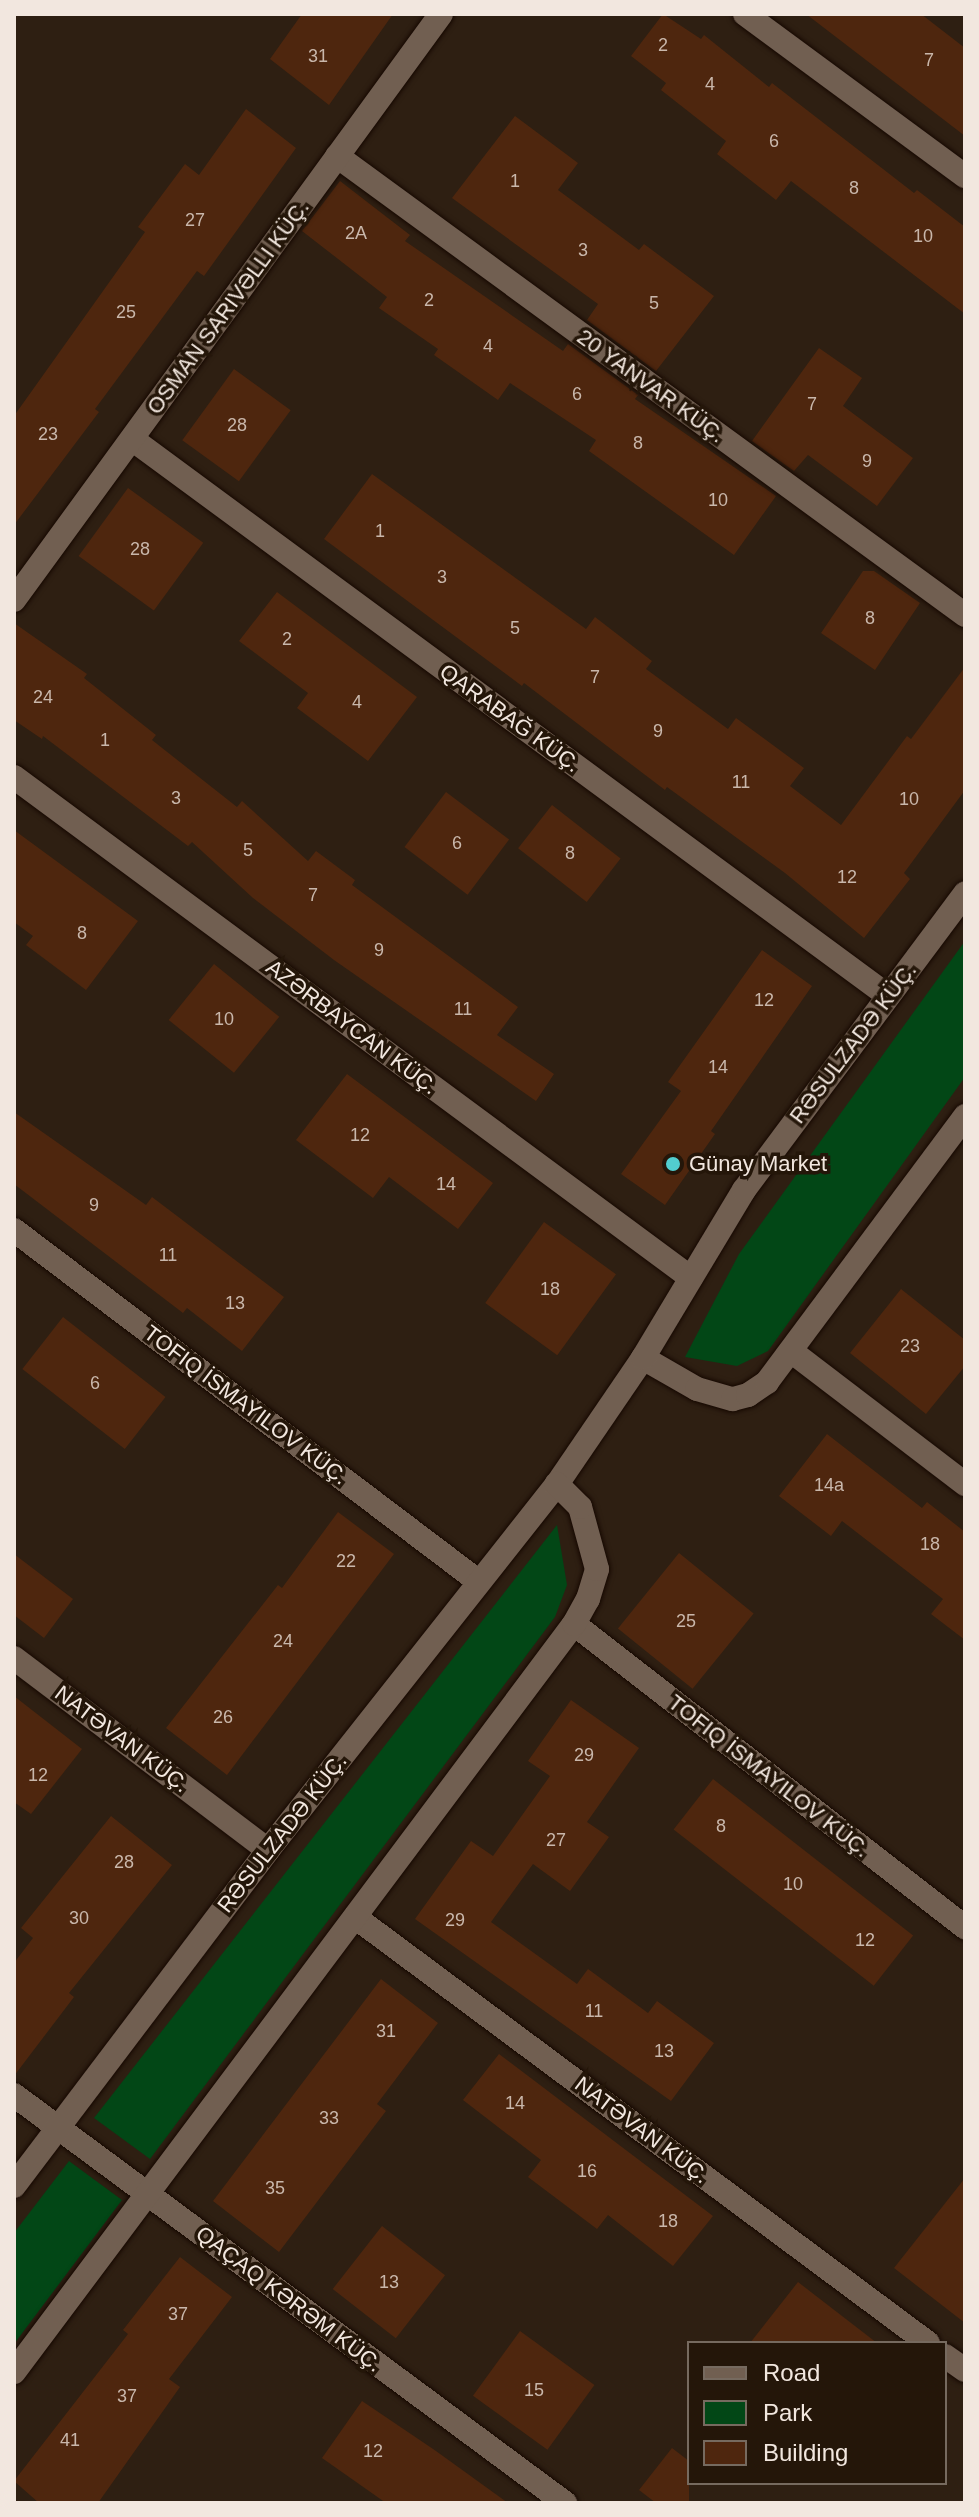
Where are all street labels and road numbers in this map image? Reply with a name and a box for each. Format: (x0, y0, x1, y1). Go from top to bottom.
street label: OSMAN SARIVƏLLI KÜÇ. (141, 195, 315, 419)
street label: 20 YANVAR KÜÇ. (572, 323, 730, 449)
street label: QARABAĞ KÜÇ. (434, 658, 586, 778)
street label: AZƏRBAYCAN KÜÇ. (261, 954, 443, 1100)
street label: RƏSULZADƏ KÜÇ. (784, 957, 922, 1129)
street label: TOFIQ İSMAYILOV KÜÇ. (139, 1320, 353, 1490)
street label: NATƏVAN KÜÇ. (50, 1680, 194, 1798)
street label: TOFIQ İSMAYILOV KÜÇ. (663, 1689, 875, 1863)
street label: RƏSULZADƏ KÜÇ. (212, 1748, 352, 1918)
street label: NATƏVAN KÜÇ. (570, 2071, 714, 2189)
street label: QAÇAQ KƏRƏM KÜÇ. (191, 2220, 387, 2378)

